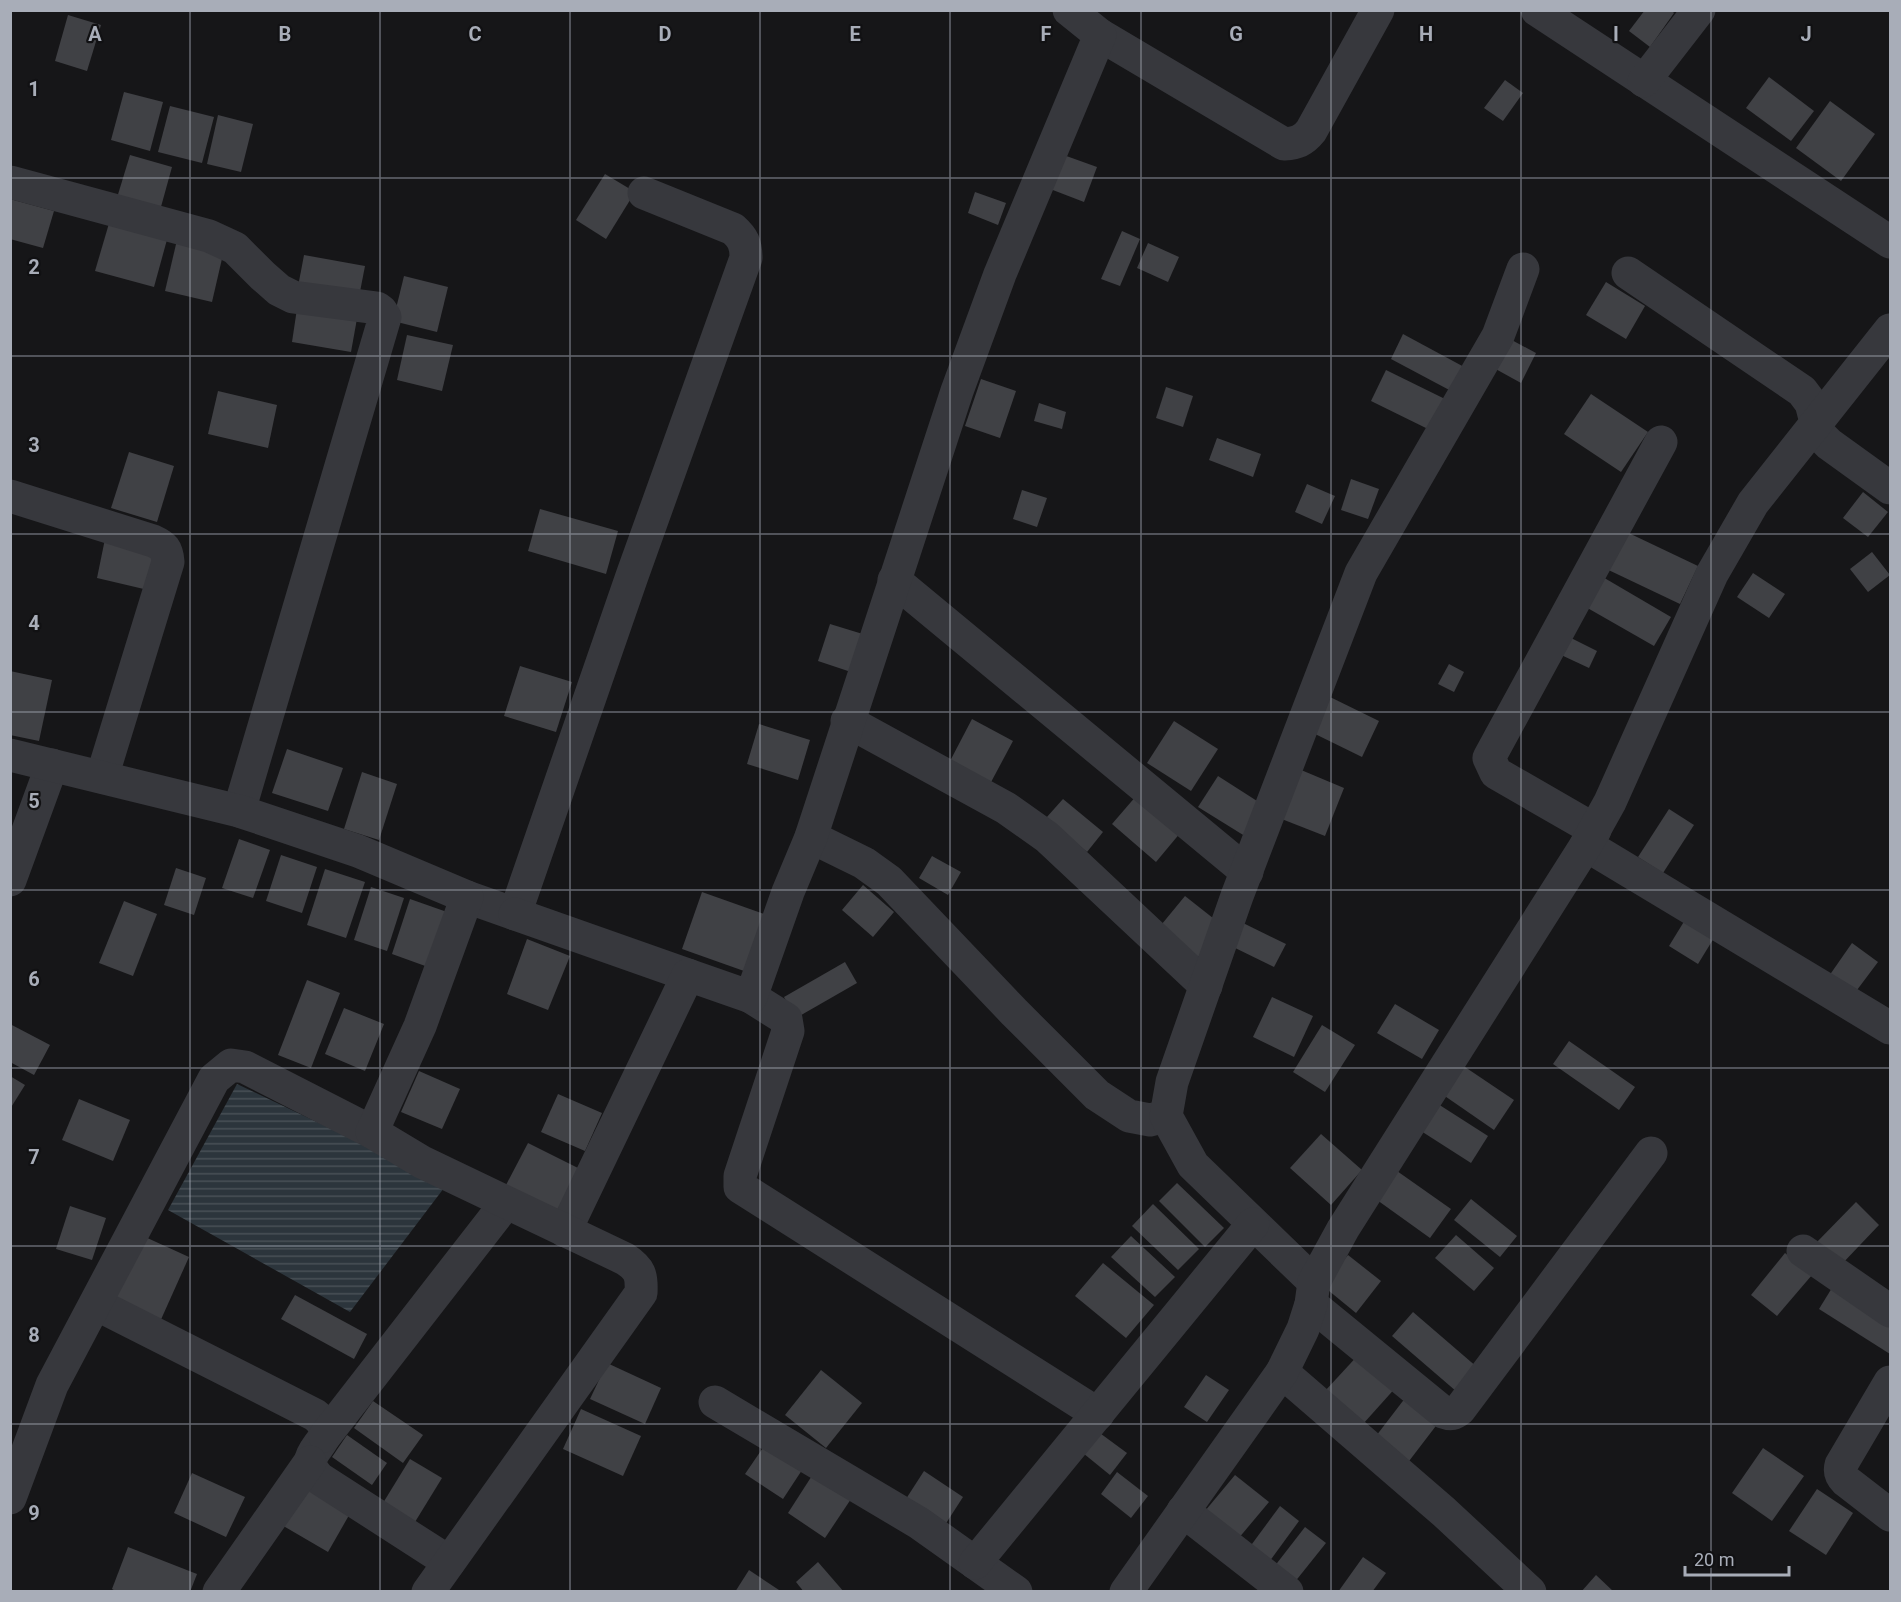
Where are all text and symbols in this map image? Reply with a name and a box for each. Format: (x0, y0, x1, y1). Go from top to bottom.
text: A (88, 22, 102, 46)
text: B (279, 22, 291, 46)
text: C (468, 22, 482, 46)
text: D (659, 22, 672, 46)
text: E (849, 22, 861, 46)
text: F (1041, 22, 1052, 46)
text: G (1229, 22, 1243, 46)
text: H (1419, 22, 1433, 46)
text: I (1613, 22, 1619, 46)
text: J (1800, 22, 1812, 46)
text: 1 (28, 77, 40, 101)
text: 2 (28, 255, 40, 279)
text: 3 (28, 433, 40, 457)
text: 4 (28, 611, 40, 635)
text: 5 (28, 789, 40, 813)
text: 6 (28, 967, 40, 991)
text: 7 (28, 1145, 40, 1169)
text: 8 (28, 1323, 40, 1347)
text: 9 (28, 1501, 40, 1525)
scale bar (1685, 1539, 1788, 1577)
text: 20 m (1694, 1549, 1734, 1570)

